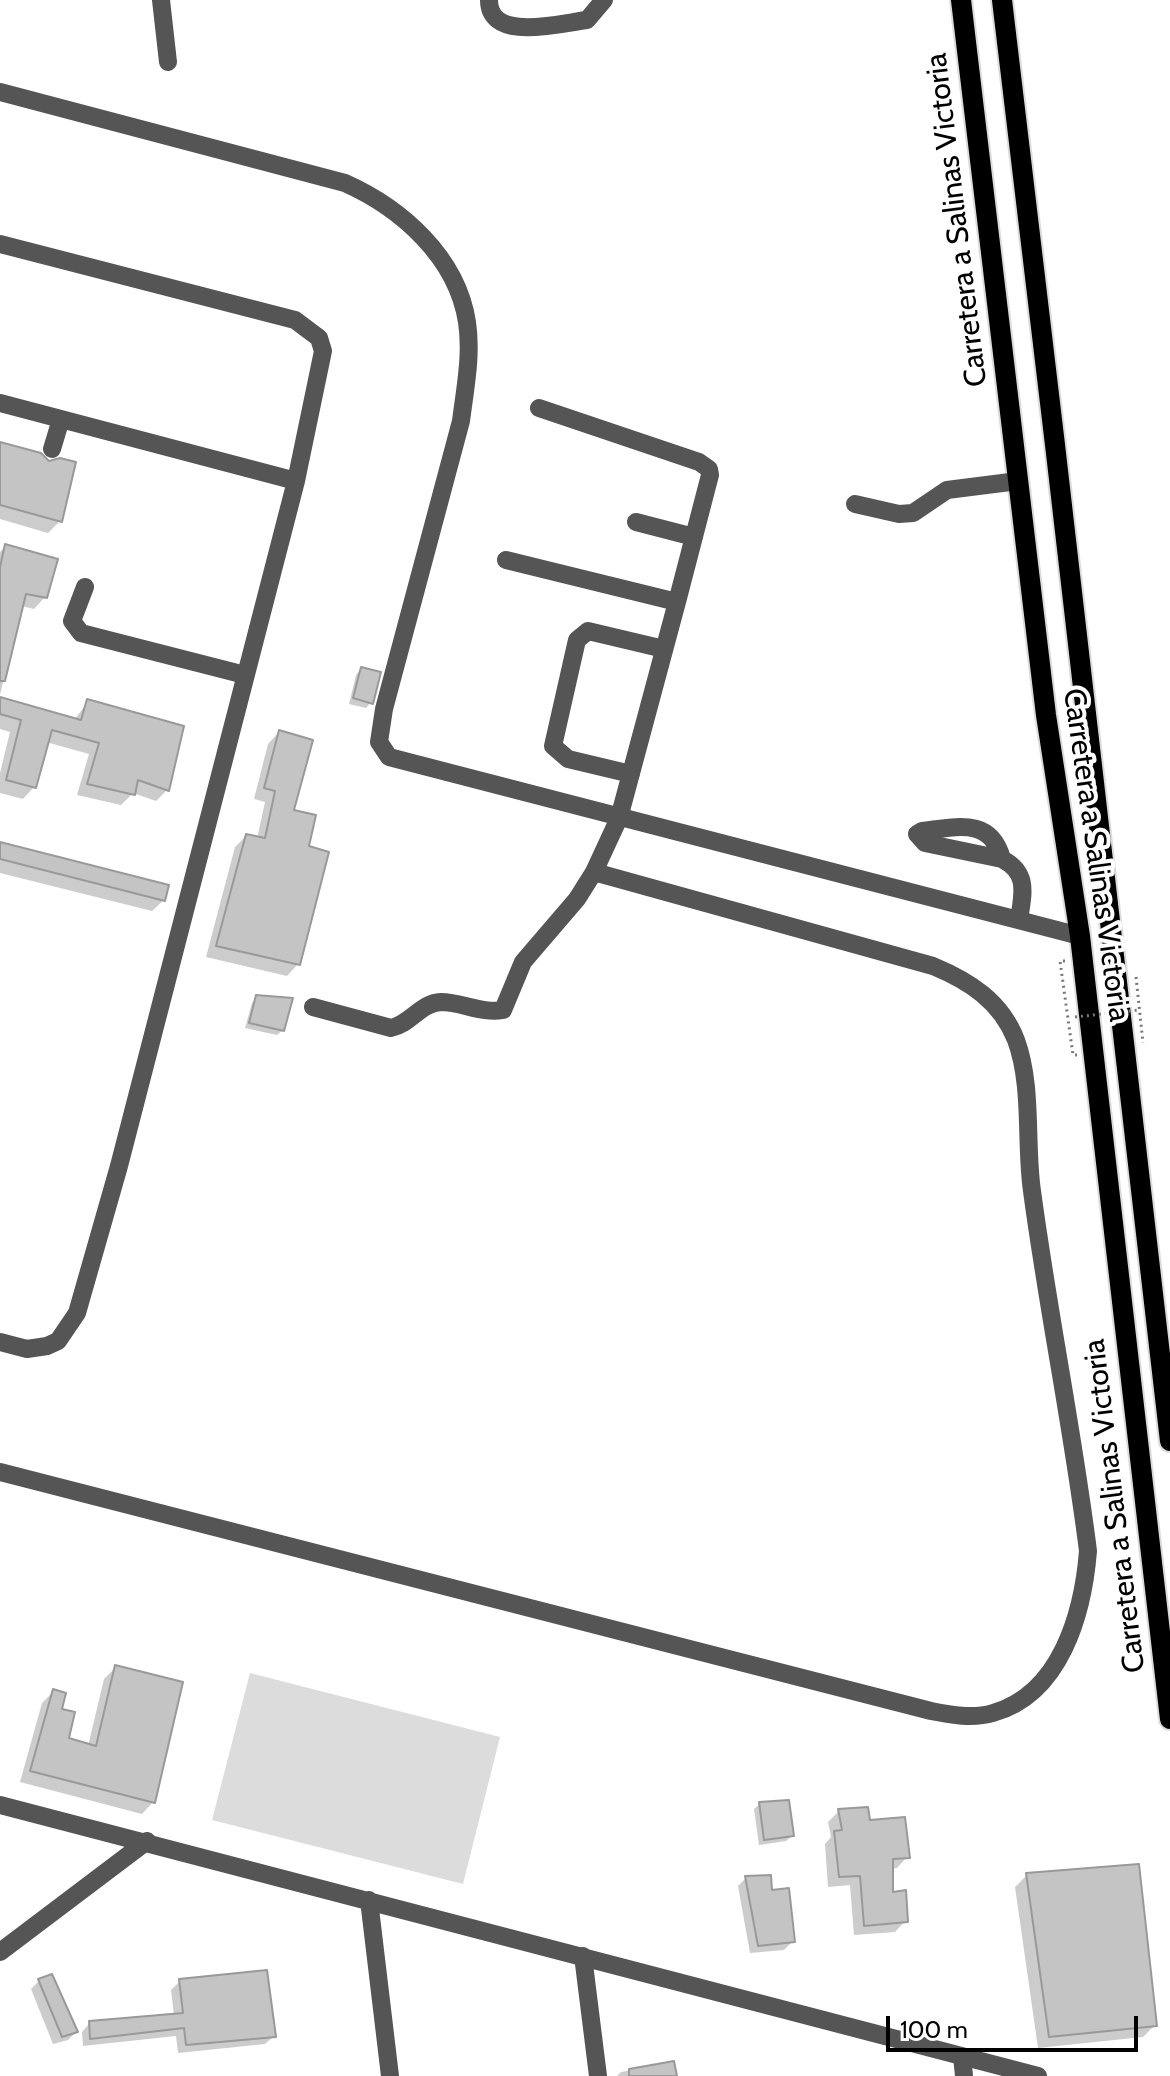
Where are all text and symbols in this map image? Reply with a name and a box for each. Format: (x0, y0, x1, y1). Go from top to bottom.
street label: Carretera a Salinas Victoria (919, 51, 995, 389)
street label: Carretera a Salinas Victoria (1055, 686, 1137, 1024)
street label: Carretera a Salinas Victoria (1077, 1337, 1153, 1675)
scale bar (890, 2000, 1142, 2050)
text: 100 m (900, 2015, 968, 2044)

